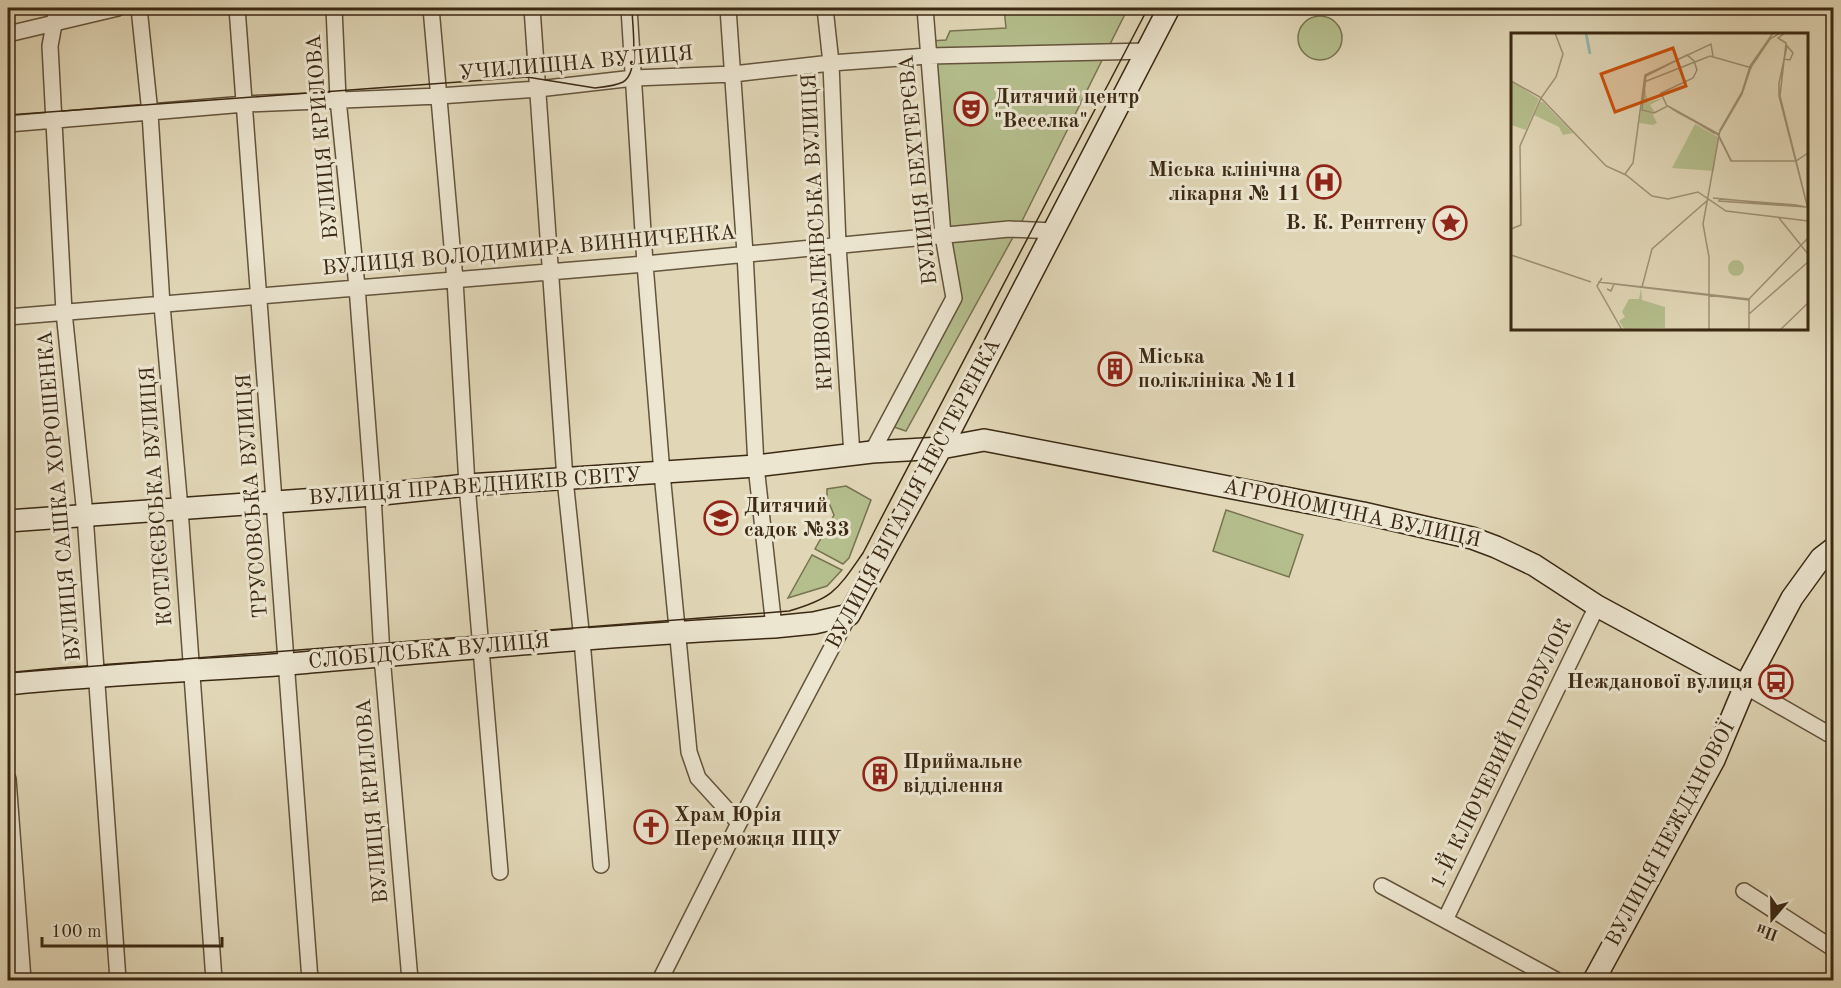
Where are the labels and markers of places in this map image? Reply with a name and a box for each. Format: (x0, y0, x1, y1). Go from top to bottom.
place label: Дитячий центр "Веселка" (994, 87, 1140, 132)
theatre icon: Дитячий центр "Веселка" (953, 91, 989, 127)
place label: Міська клінічна лікарня № 11 (1149, 160, 1301, 205)
hospital icon: Міська клінічна лікарня № 11 (1306, 164, 1342, 200)
place icon: В. К. Рентгену (1432, 205, 1468, 241)
place label: В. К. Рентгену (1286, 213, 1427, 234)
place label: Міська поліклініка №11 (1138, 347, 1298, 392)
building icon: Міська поліклініка №11 (1097, 351, 1133, 387)
place label: Дитячий садок №33 (744, 496, 850, 541)
school or university icon: Дитячий садок №33 (703, 500, 739, 536)
bus stop icon: Нежданової вулиця (1758, 664, 1794, 700)
place label: Нежданової вулиця (1567, 672, 1753, 693)
place label: Приймальне відділення (903, 752, 1023, 797)
building icon: Приймальне відділення (862, 756, 898, 792)
place label: Храм Юрія Переможця ПЦУ (674, 805, 842, 850)
church icon: Храм Юрія Переможця ПЦУ (633, 809, 669, 845)

